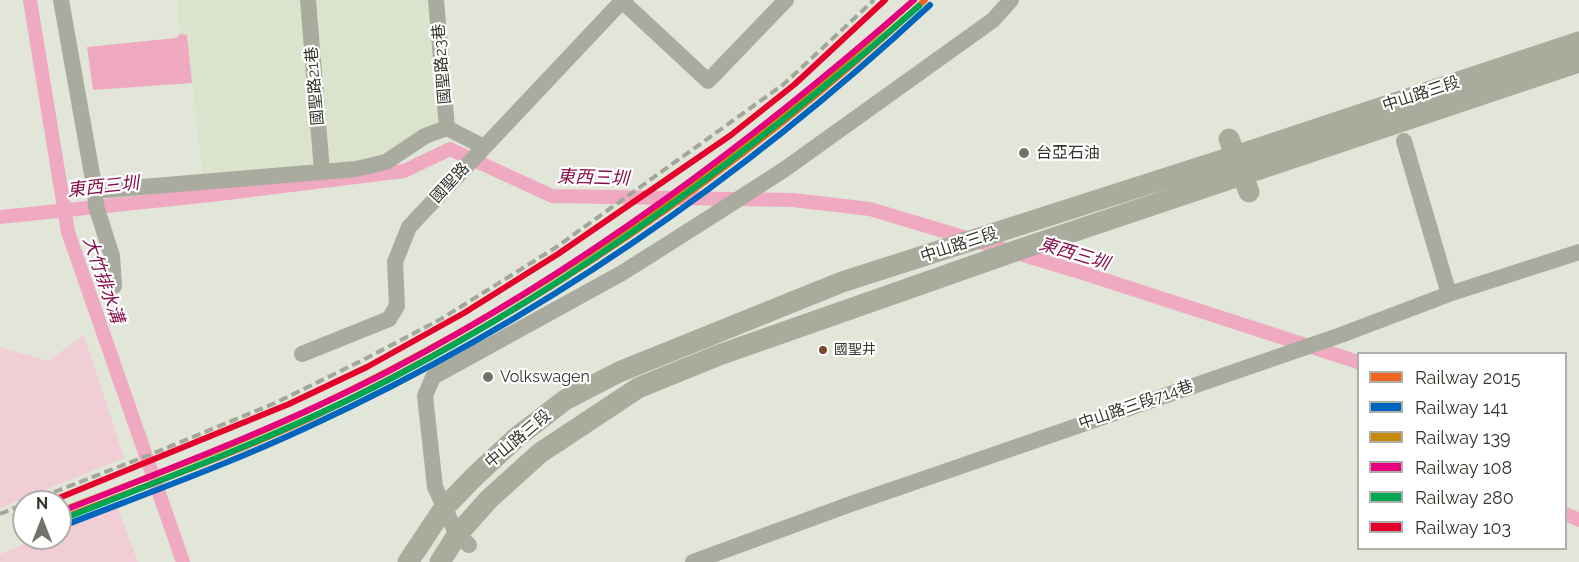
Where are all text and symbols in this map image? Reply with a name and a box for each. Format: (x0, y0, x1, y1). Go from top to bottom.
street label: 國聖路23巷 (429, 23, 455, 105)
street label: 國聖路21巷 (302, 46, 328, 126)
street label: 中山路三段 (1380, 73, 1462, 115)
place label: 台亞石油 (1036, 143, 1100, 163)
marker: 台亞石油 (1017, 146, 1031, 160)
street label: 國聖路 (427, 159, 473, 207)
water label: 東西三圳 (557, 166, 629, 190)
water label: 東西三圳 (66, 172, 140, 202)
street label: 中山路三段 (918, 224, 1000, 266)
water label: 東西三圳 (1036, 233, 1112, 275)
water label: 大竹排水溝 (78, 234, 128, 326)
place label: 國聖井 (834, 342, 876, 358)
marker: 國聖井 (817, 344, 829, 356)
legend (1357, 352, 1567, 550)
place label: Volkswagen (500, 367, 590, 387)
text: Railway 2015 (1415, 367, 1521, 388)
marker: Volkswagen (481, 370, 495, 384)
street label: 中山路三段714巷 (1076, 376, 1196, 434)
text: Railway 141 (1415, 397, 1508, 418)
street label: 中山路三段 (481, 406, 555, 472)
text: Railway 139 (1415, 427, 1511, 448)
text: Railway 108 (1415, 457, 1512, 478)
text: Railway 280 (1415, 487, 1514, 508)
north arrow (12, 490, 72, 550)
text: N (36, 494, 48, 513)
text: Railway 103 (1415, 517, 1511, 538)

